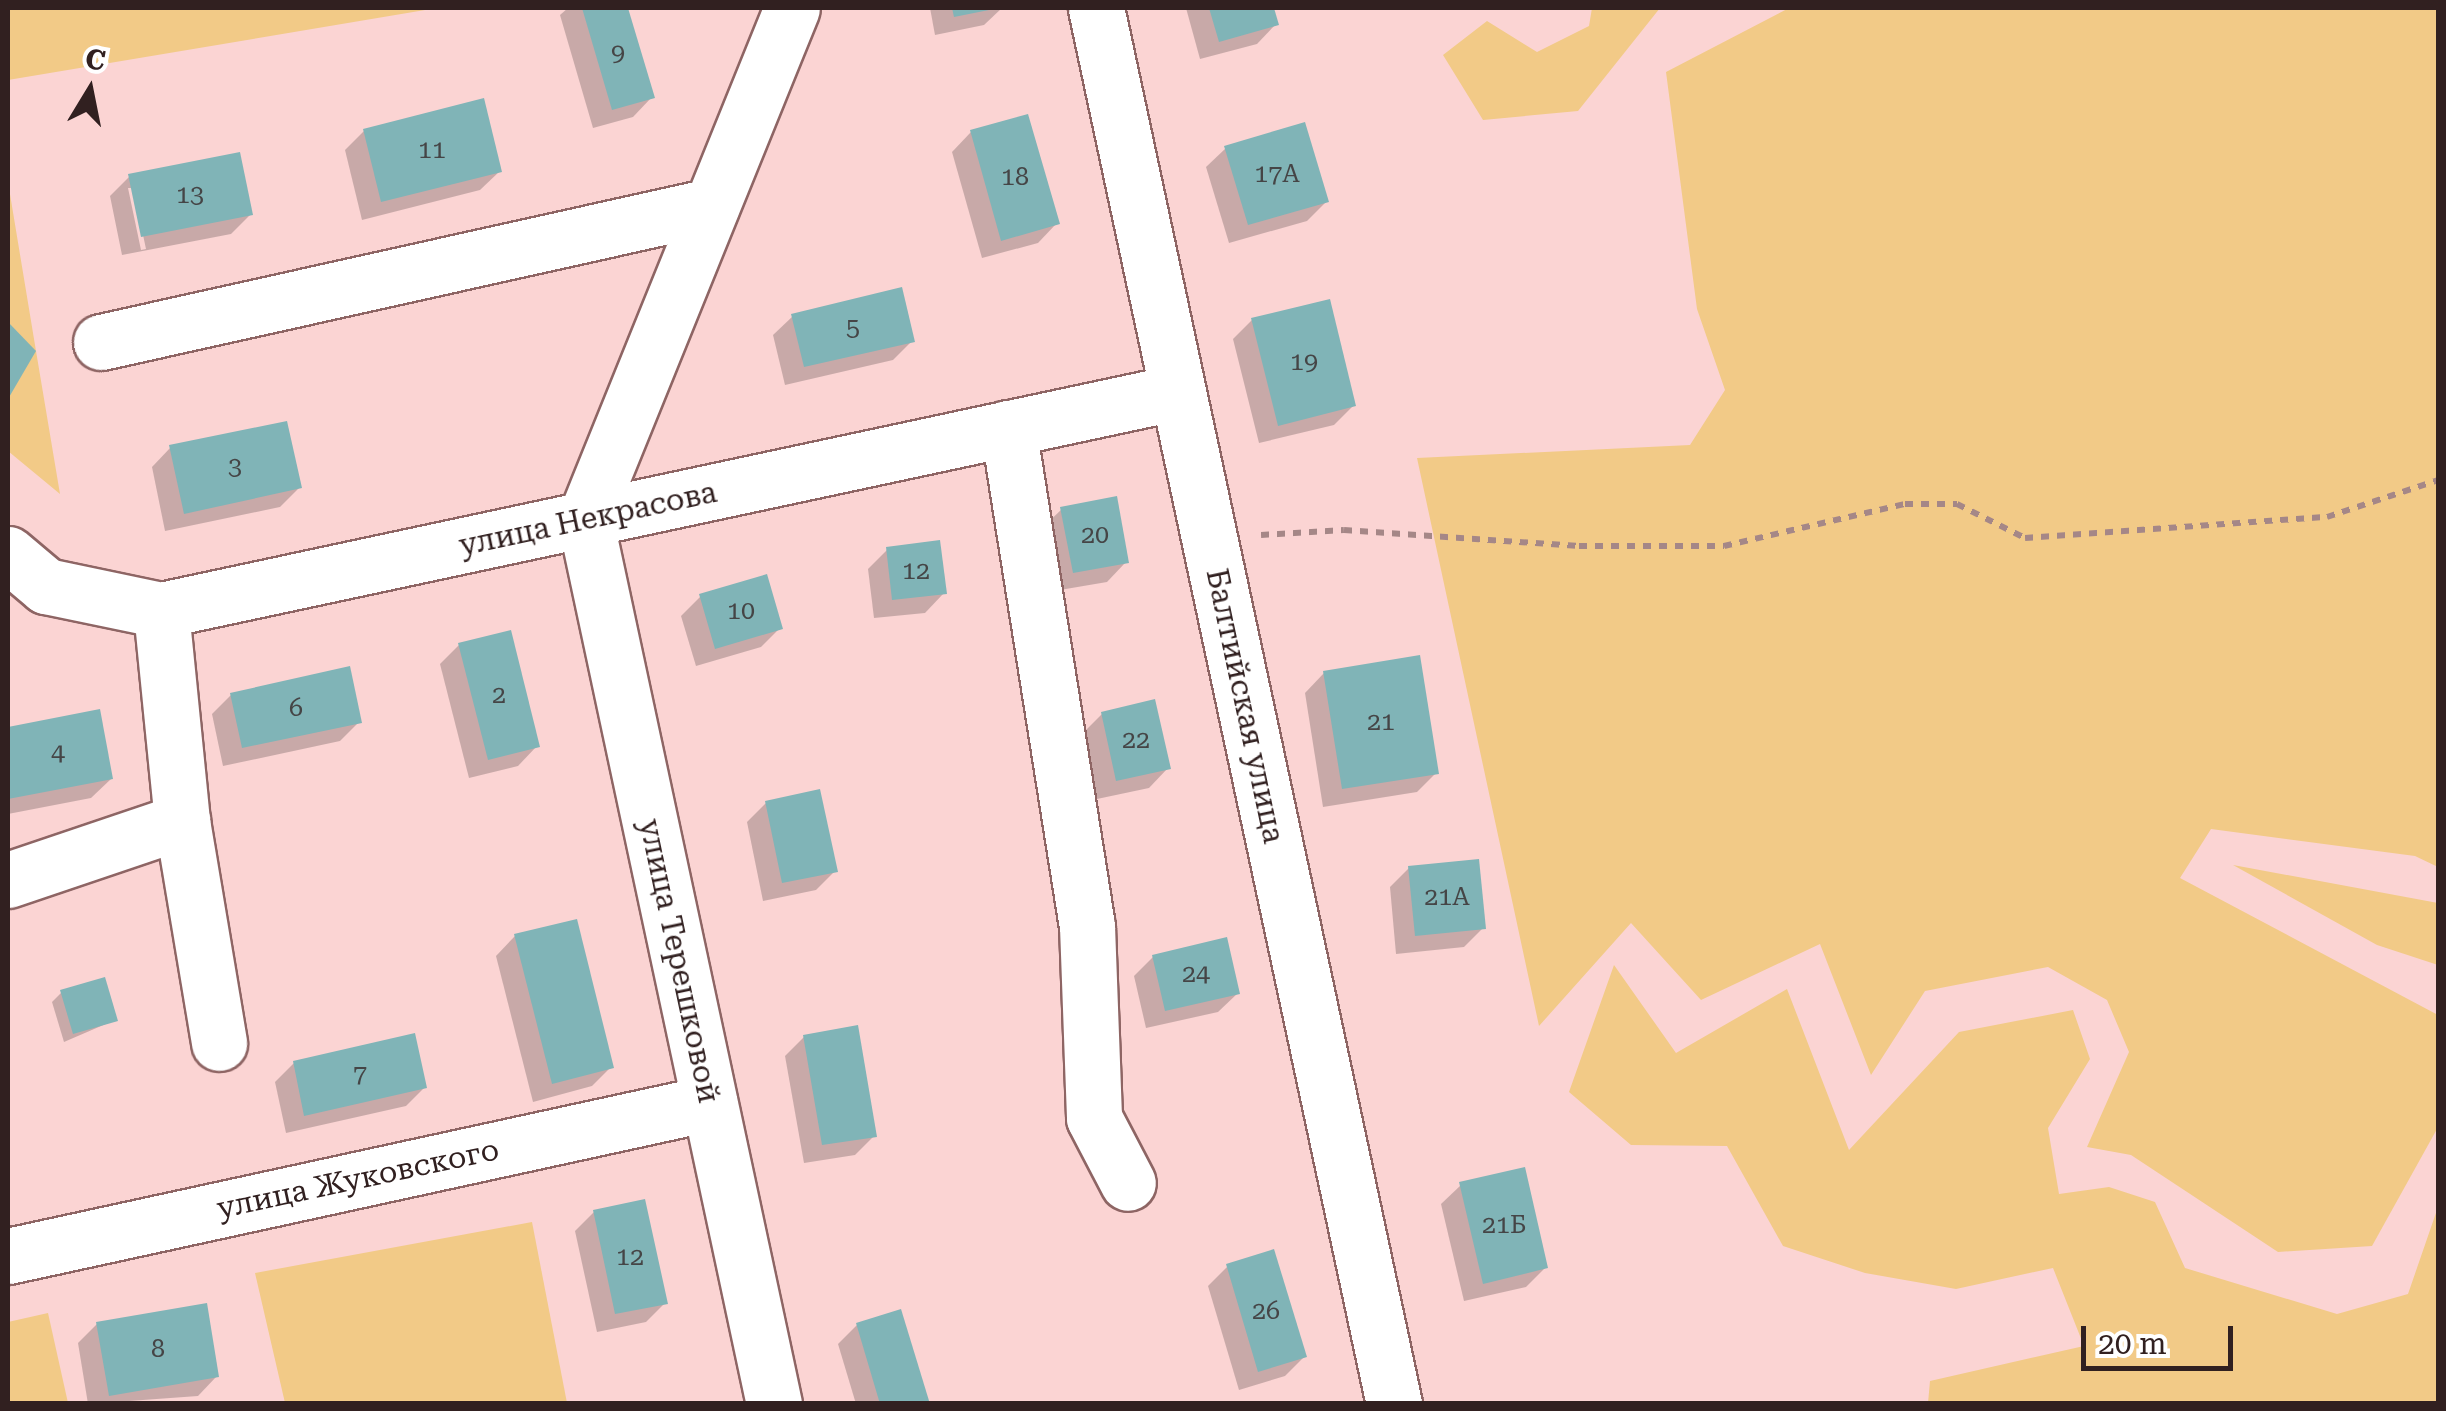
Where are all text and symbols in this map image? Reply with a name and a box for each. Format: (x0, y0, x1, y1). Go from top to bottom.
house number: 9 (611, 38, 625, 68)
north arrow (40, 40, 140, 140)
text: С (83, 42, 108, 78)
house number: 11 (418, 135, 446, 165)
house number: 17А (1254, 159, 1300, 189)
house number: 18 (1001, 162, 1029, 192)
house number: 13 (176, 180, 204, 210)
house number: 5 (846, 313, 860, 343)
house number: 19 (1290, 347, 1318, 377)
house number: 3 (228, 452, 242, 482)
street label: улица Некрасова (456, 474, 720, 564)
house number: 20 (1081, 520, 1109, 550)
house number: 12 (902, 556, 930, 586)
street label: Балтийская улица (1198, 565, 1292, 847)
house number: 10 (727, 596, 755, 626)
house number: 2 (492, 680, 506, 710)
house number: 6 (289, 693, 303, 723)
house number: 21 (1367, 707, 1395, 737)
house number: 22 (1122, 725, 1150, 755)
house number: 4 (51, 738, 65, 768)
street label: улица Терешковой (631, 816, 727, 1106)
house number: 21А (1424, 882, 1470, 912)
house number: 24 (1182, 959, 1210, 989)
house number: 7 (353, 1059, 367, 1089)
street label: улица Жуковского (214, 1132, 502, 1226)
house number: 21Б (1482, 1210, 1526, 1240)
house number: 12 (616, 1242, 644, 1272)
house number: 26 (1252, 1296, 1280, 1326)
scale bar (2086, 1306, 2238, 1368)
text: 20 m (2098, 1326, 2167, 1361)
house number: 8 (151, 1334, 165, 1364)

